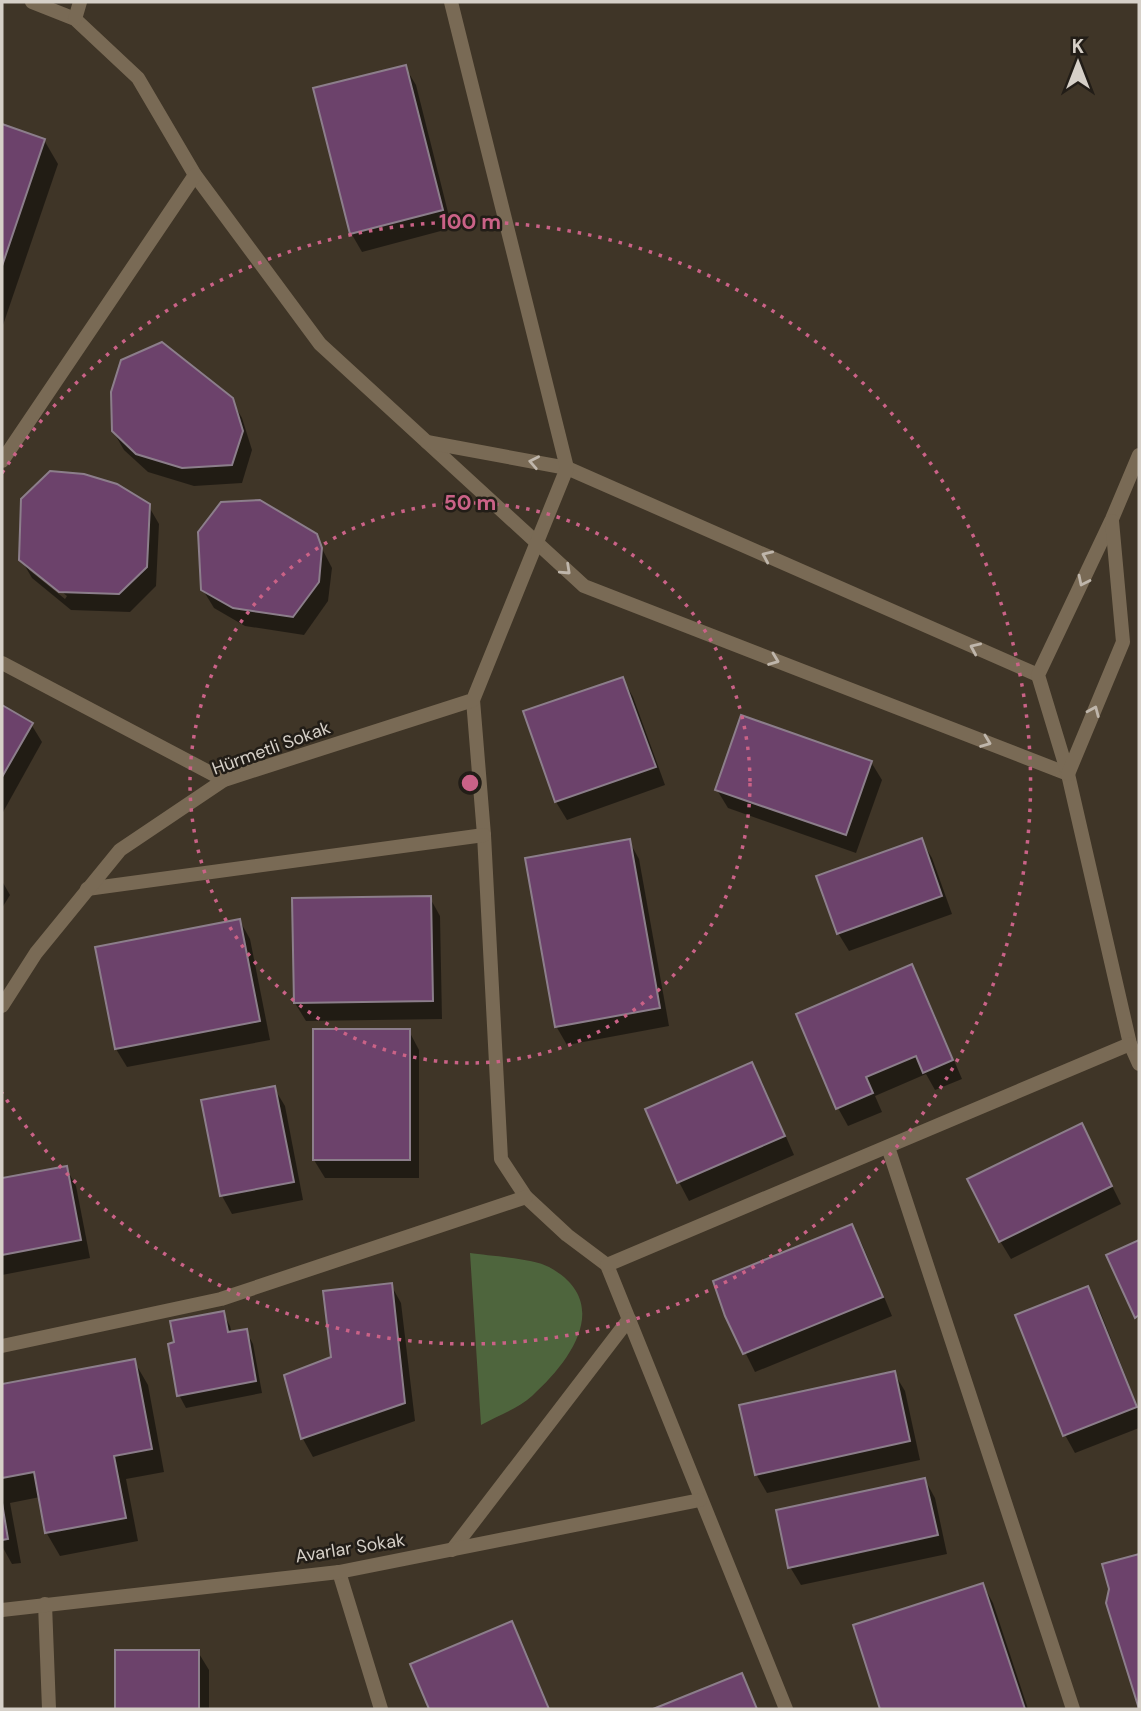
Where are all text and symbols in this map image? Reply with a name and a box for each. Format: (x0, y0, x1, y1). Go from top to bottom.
north arrow (1043, 28, 1113, 98)
text: K (1072, 34, 1084, 59)
text: 100 m (439, 208, 501, 236)
one-way arrow (528, 455, 540, 470)
text: 50 m (444, 489, 496, 517)
one-way arrow (762, 550, 774, 564)
one-way arrow (558, 562, 571, 575)
one-way arrow (1077, 574, 1091, 586)
one-way arrow (970, 642, 982, 656)
one-way arrow (767, 652, 779, 666)
one-way arrow (1086, 706, 1100, 718)
street label: Hürmetli Sokak (208, 715, 334, 781)
one-way arrow (979, 734, 991, 748)
centre of rings (458, 771, 482, 795)
street label: Avarlar Sokak (293, 1527, 407, 1569)

